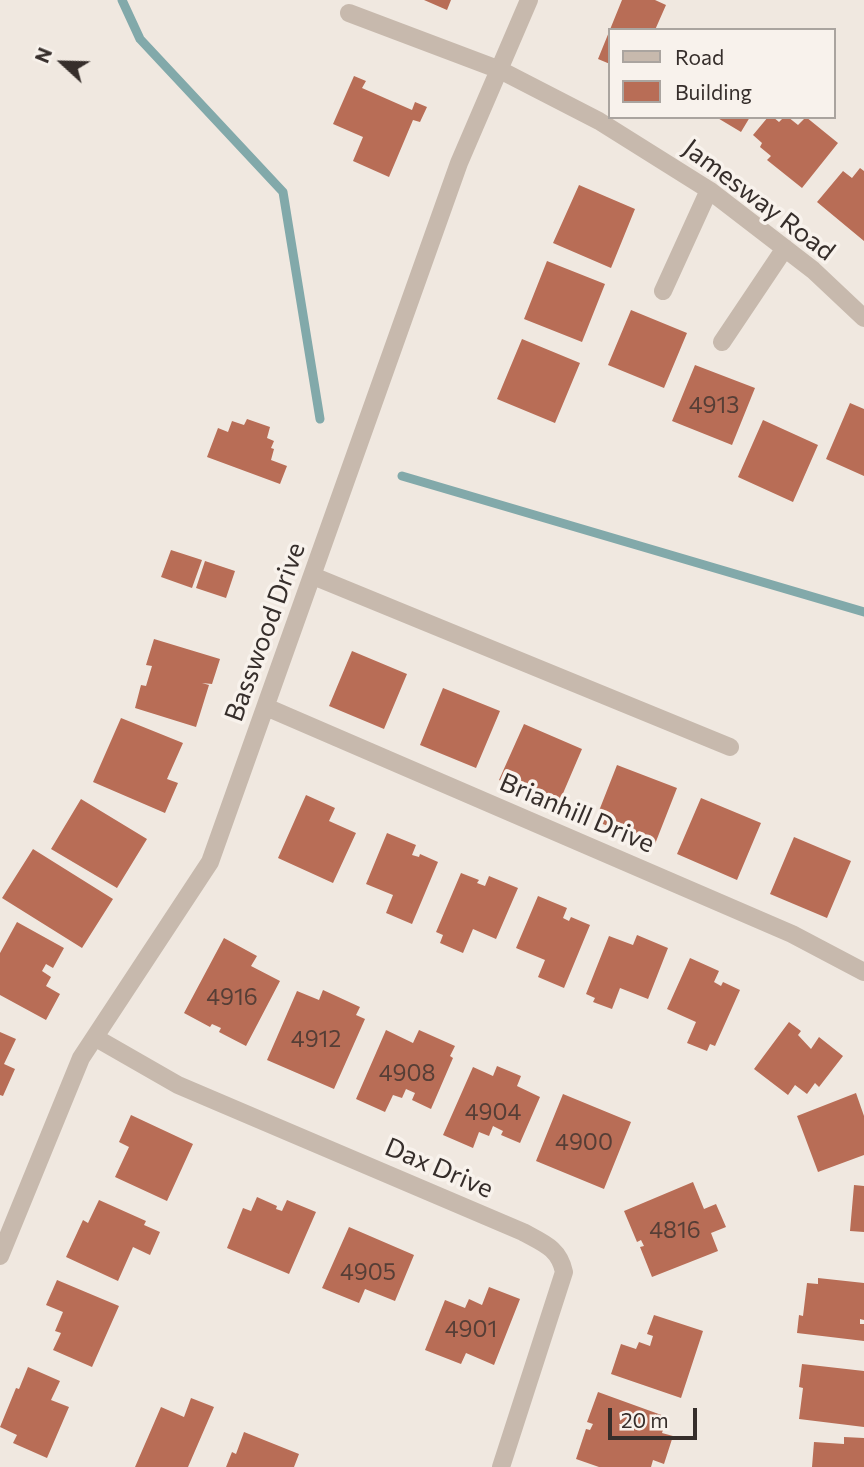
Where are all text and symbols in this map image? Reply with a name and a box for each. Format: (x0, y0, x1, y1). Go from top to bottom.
north arrow (28, 28, 98, 98)
legend (608, 28, 836, 119)
text: N (30, 44, 56, 66)
text: Road (675, 44, 724, 69)
text: Building (675, 79, 752, 104)
street label: Jamesway Road (677, 133, 841, 267)
house number: 4913 (689, 391, 739, 419)
street label: Basswood Drive (218, 538, 312, 726)
street label: Brianhill Drive (495, 766, 659, 860)
house number: 4916 (206, 983, 258, 1011)
house number: 4912 (291, 1025, 341, 1053)
house number: 4908 (379, 1059, 435, 1087)
house number: 4904 (465, 1098, 521, 1126)
house number: 4900 (555, 1128, 613, 1156)
street label: Dax Drive (380, 1131, 498, 1205)
house number: 4816 (649, 1216, 701, 1244)
house number: 4905 (340, 1258, 396, 1286)
house number: 4901 (445, 1315, 497, 1343)
scale bar (612, 1394, 701, 1438)
text: 20 m (621, 1407, 669, 1432)

